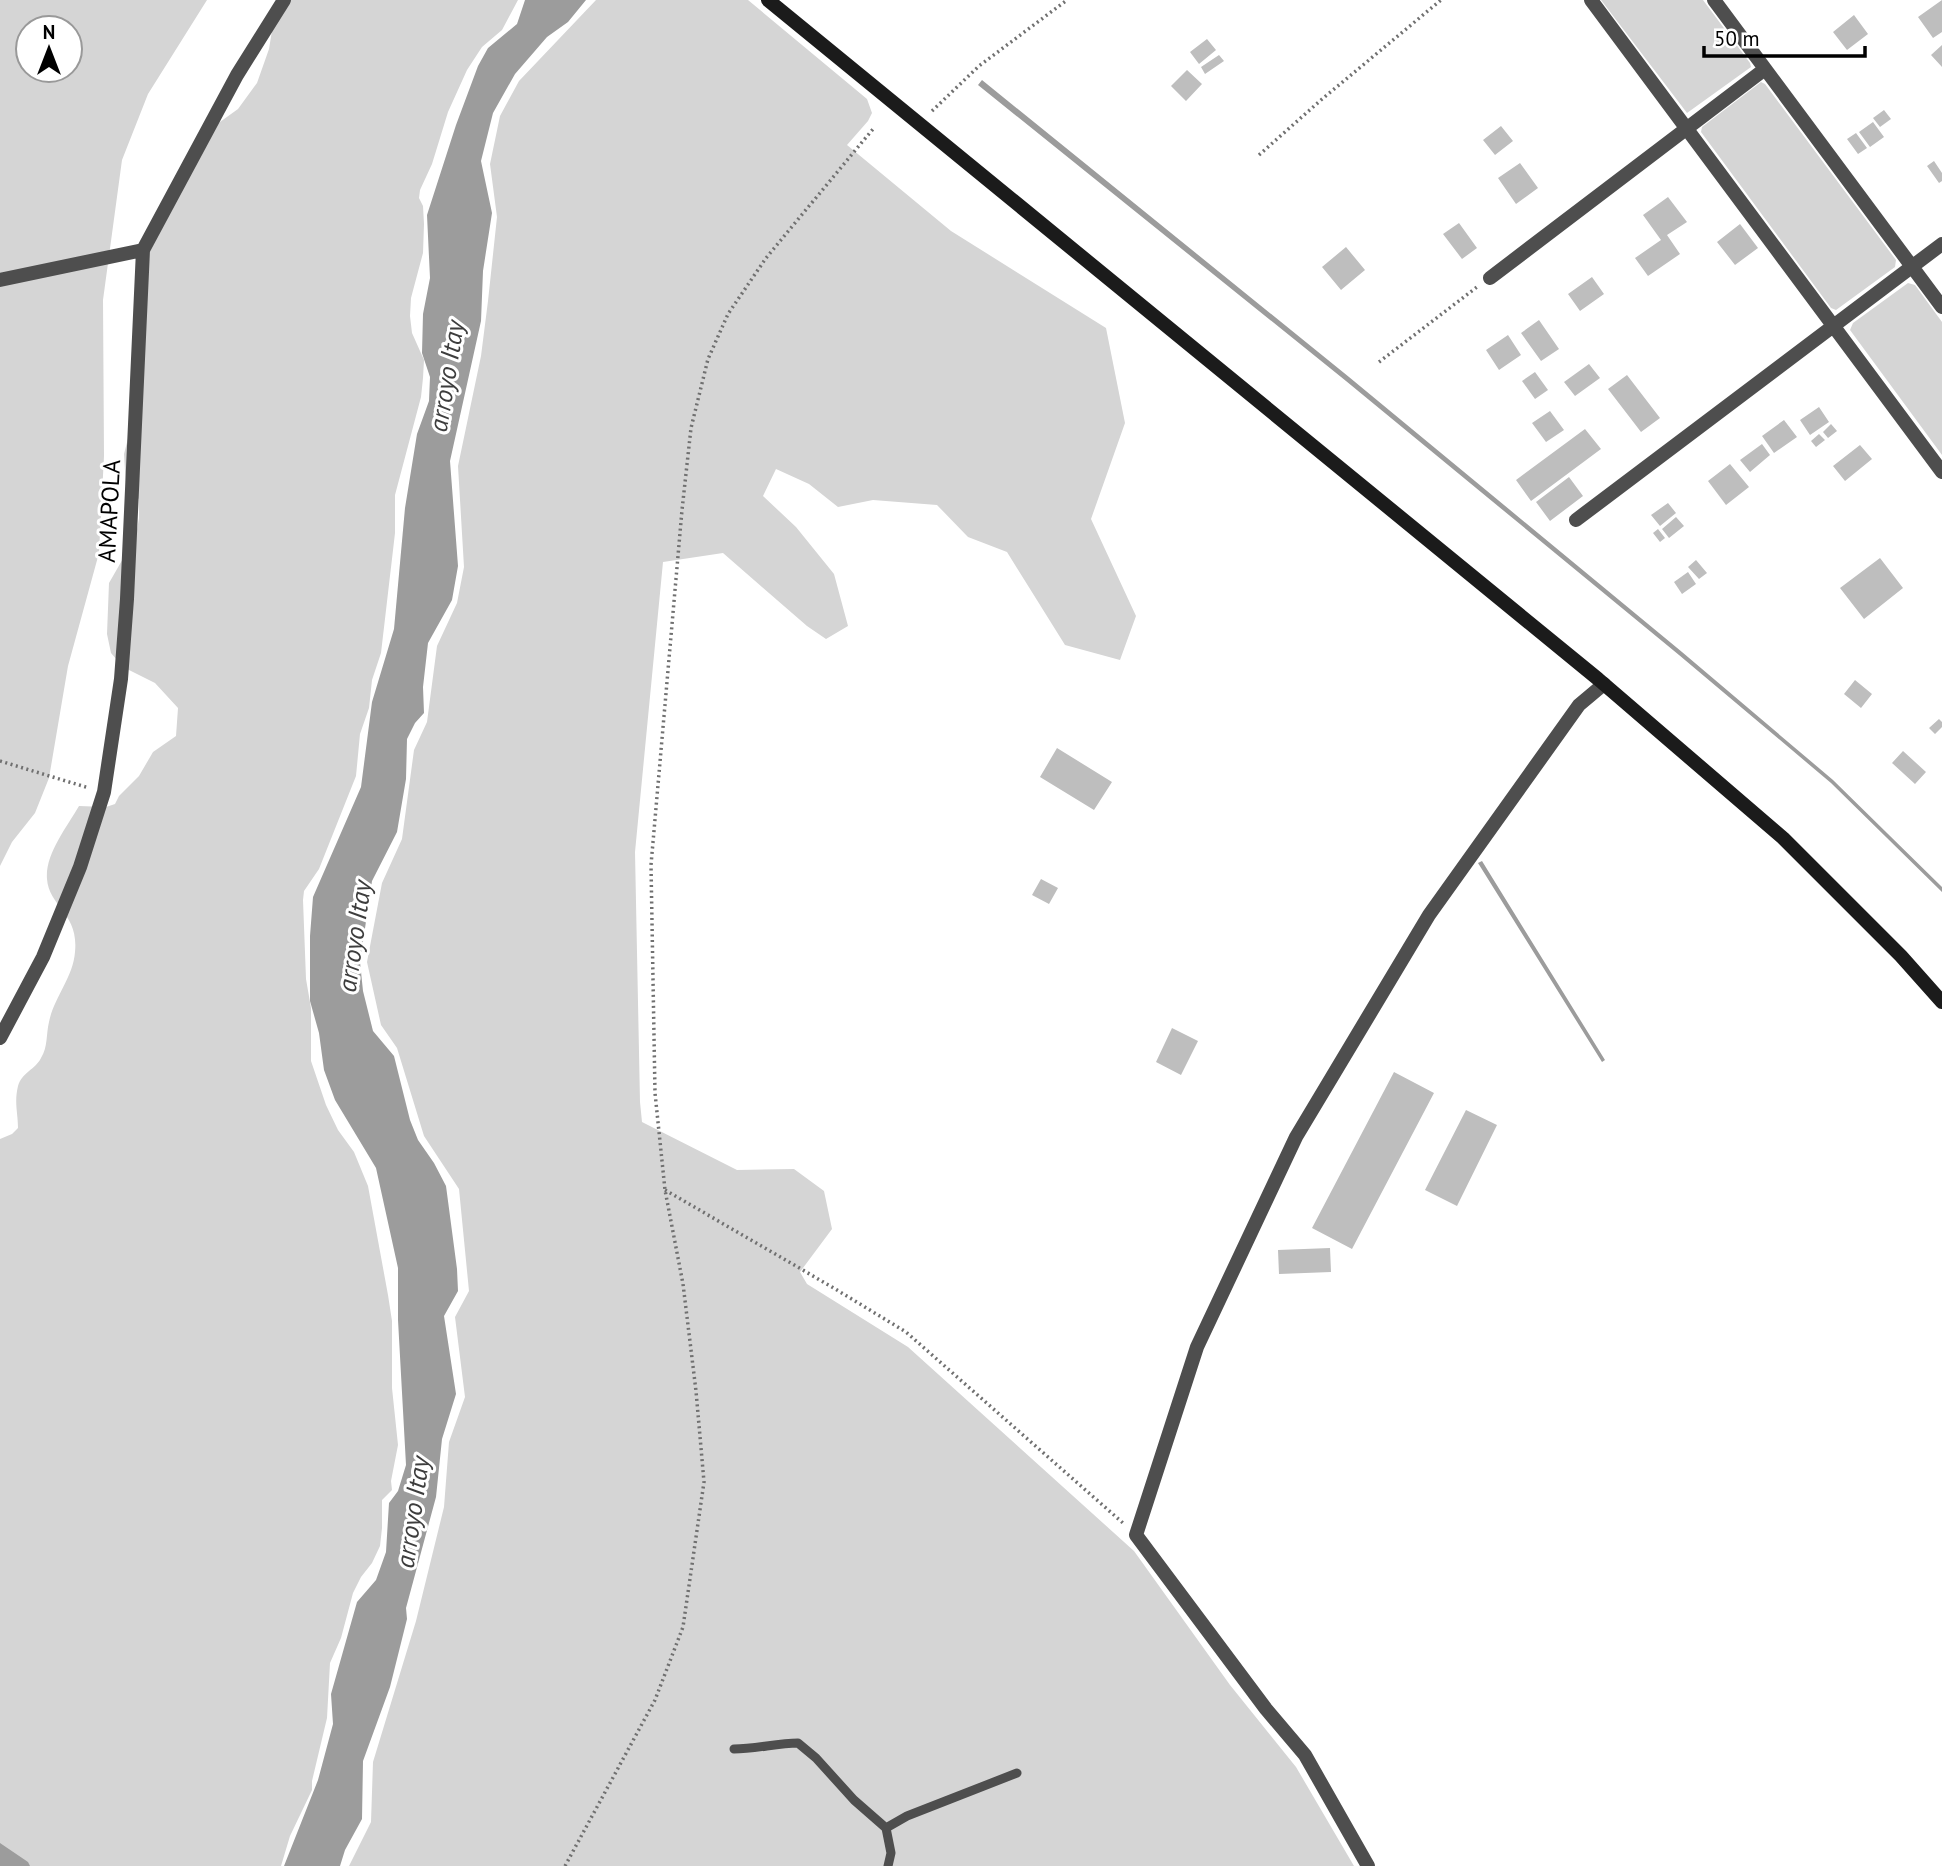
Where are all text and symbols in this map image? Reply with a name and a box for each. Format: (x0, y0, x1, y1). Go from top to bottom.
north arrow (14, 14, 84, 84)
scale bar (1704, 14, 1865, 58)
text: N (43, 20, 55, 44)
text: 50 m (1714, 25, 1760, 52)
water label: arroyo Itay (421, 316, 471, 434)
street label: AMAPOLA (91, 459, 127, 563)
water label: arroyo Itay (330, 876, 378, 994)
water label: arroyo Itay (388, 1452, 436, 1570)

